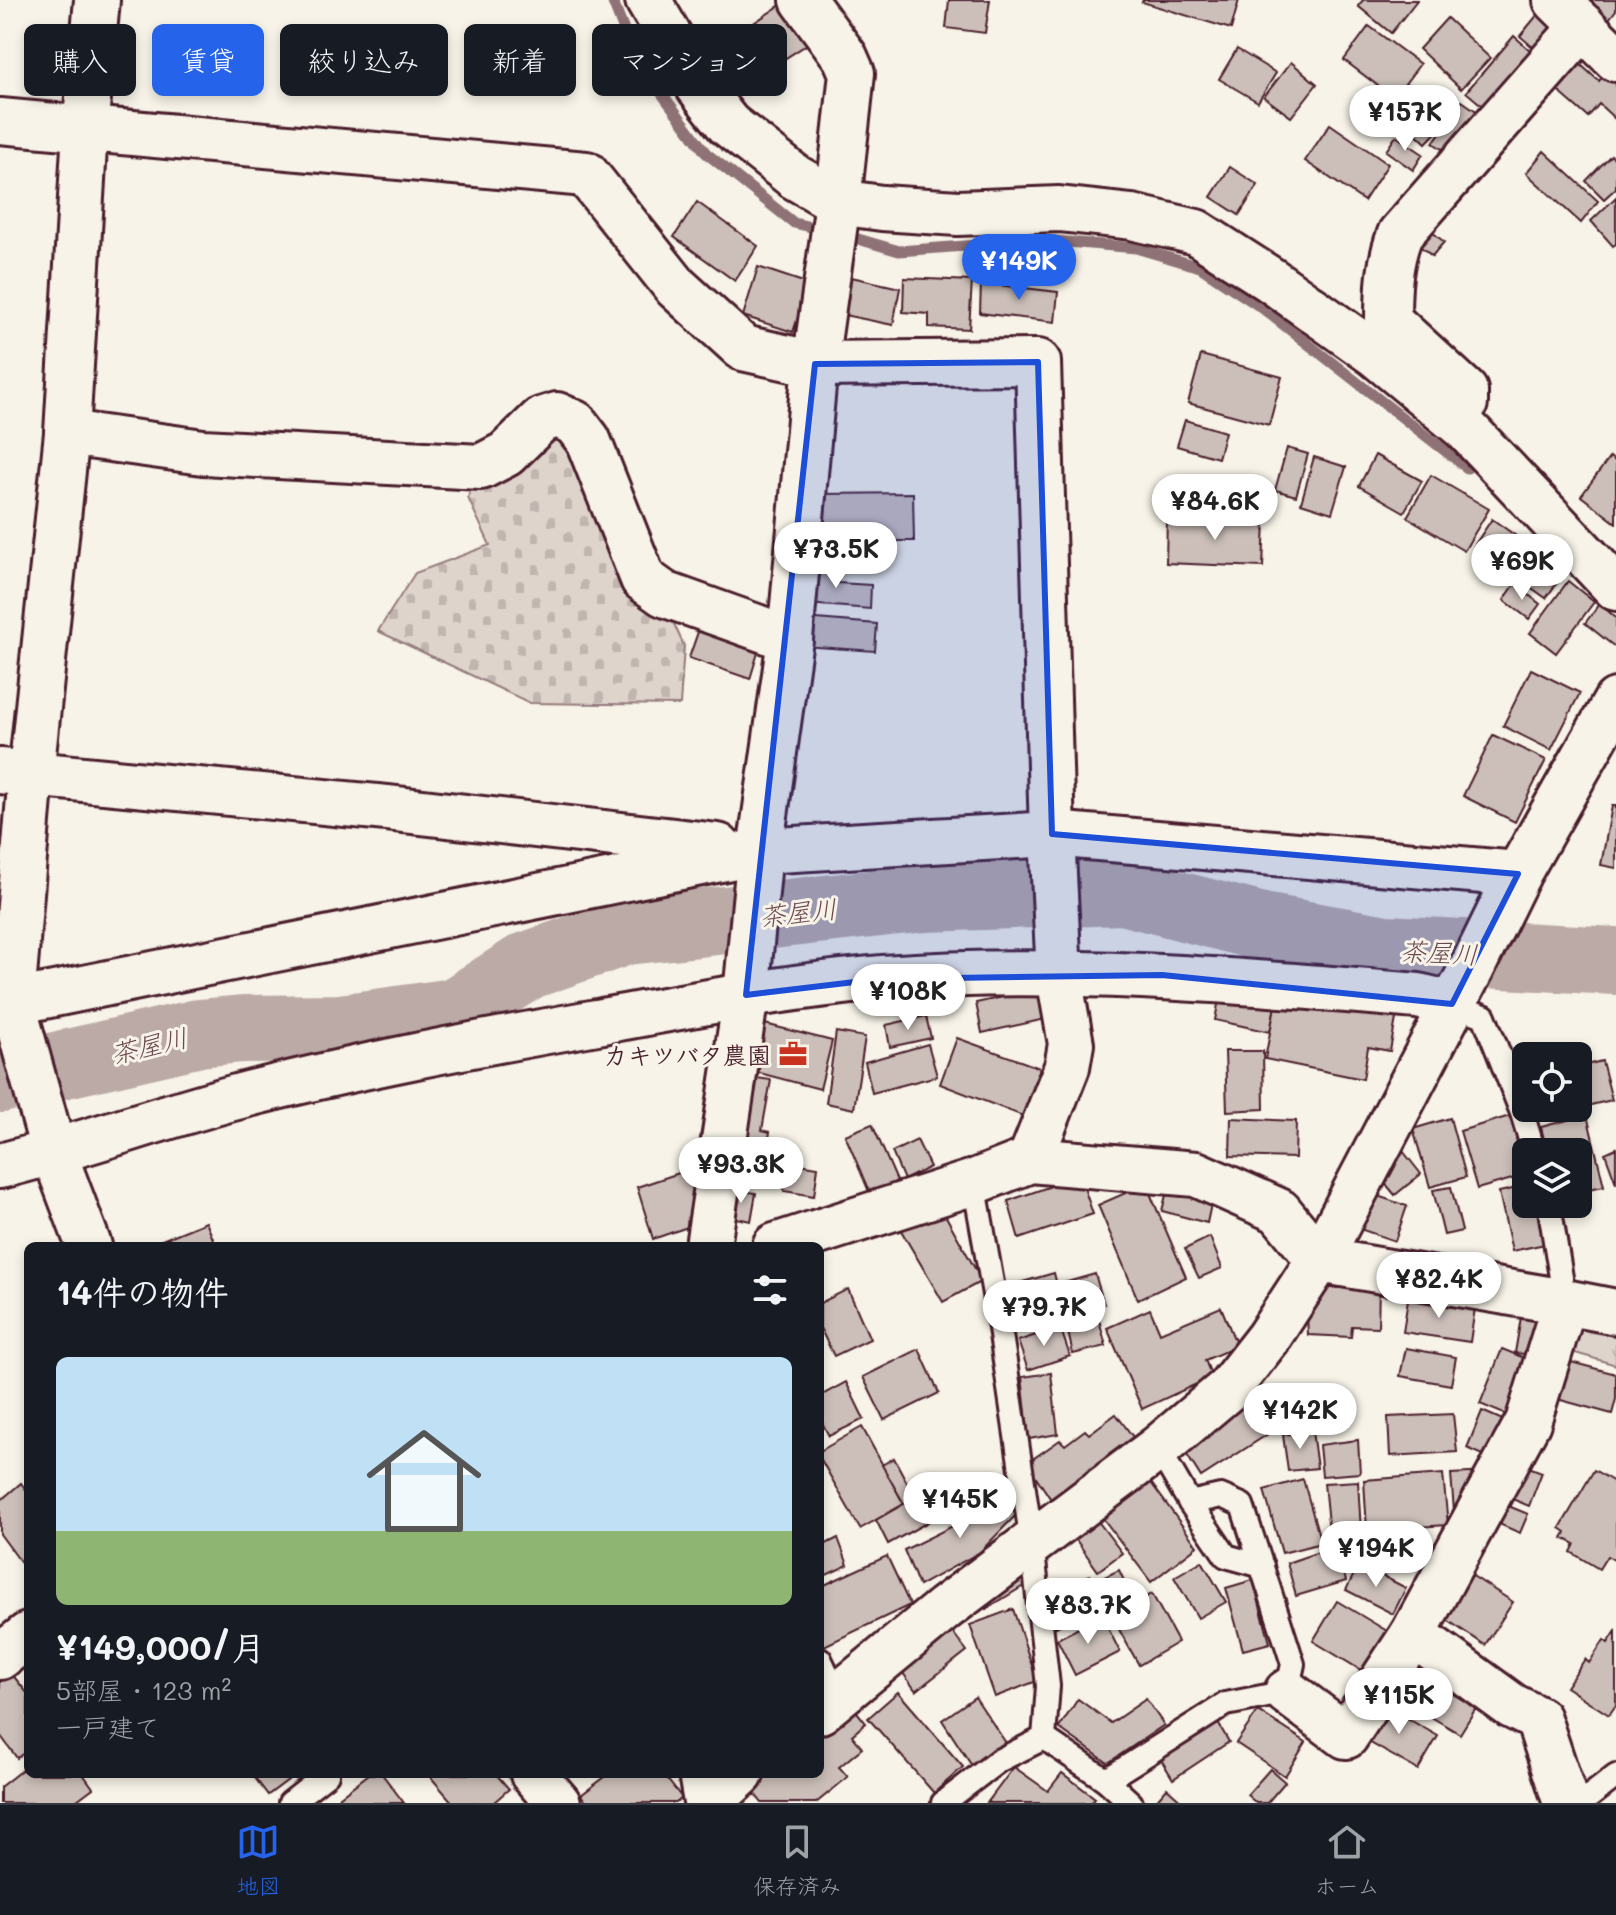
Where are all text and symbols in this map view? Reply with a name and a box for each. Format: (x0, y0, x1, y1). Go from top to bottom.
chip: 購入 (24, 24, 136, 96)
chip: 賃貸 (152, 24, 264, 96)
chip: 絞り込み (280, 24, 448, 96)
chip: 新着 (464, 24, 576, 96)
chip: マンション (592, 24, 787, 96)
pin: ¥157K (1349, 85, 1461, 153)
text: ¥157K (1367, 94, 1443, 128)
pin: ¥149K (963, 234, 1075, 302)
text: ¥149K (980, 243, 1058, 277)
pin: ¥84.6K (1150, 474, 1280, 542)
text: ¥84.6K (1170, 483, 1260, 517)
pin: ¥73.5K (771, 522, 901, 590)
text: ¥73.5K (792, 531, 880, 565)
pin: ¥69K (1475, 534, 1569, 602)
text: ¥69K (1489, 543, 1555, 577)
water label: 茶屋川 (757, 891, 839, 933)
water label: 茶屋川 (1399, 933, 1479, 971)
pin: ¥108K (852, 964, 964, 1032)
text: ¥108K (869, 973, 947, 1007)
water label: 茶屋川 (107, 1020, 191, 1070)
place label: カキツバタ農園 (603, 1039, 771, 1070)
office icon: カキツバタ農園 (778, 1039, 808, 1069)
map controls (1512, 1042, 1592, 1218)
button: locate (1512, 1042, 1592, 1122)
pin: ¥93.3K (676, 1137, 806, 1205)
button: layers (1512, 1138, 1592, 1218)
text: ¥93.3K (697, 1146, 785, 1180)
pin: ¥82.4K (1374, 1252, 1504, 1320)
text: ¥82.4K (1394, 1261, 1484, 1295)
icon: filters (748, 1268, 792, 1312)
text: 14件の物件 (56, 1269, 229, 1314)
pin: ¥79.7K (979, 1280, 1109, 1348)
text: ¥79.7K (1001, 1289, 1087, 1323)
pin: ¥142K (1244, 1383, 1356, 1451)
text: ¥142K (1262, 1392, 1338, 1426)
icon: home (352, 1409, 496, 1553)
pin: ¥145K (904, 1472, 1016, 1540)
text: ¥145K (921, 1481, 999, 1515)
pin: ¥194K (1320, 1521, 1432, 1589)
text: ¥194K (1337, 1530, 1415, 1564)
pin: ¥83.7K (1023, 1578, 1153, 1646)
text: ¥83.7K (1044, 1587, 1132, 1621)
text: ¥149,000/月 (56, 1624, 265, 1669)
pin: ¥115K (1343, 1668, 1455, 1736)
text: 5部屋 · 123 m² (56, 1673, 231, 1707)
text: ¥115K (1363, 1677, 1435, 1711)
text: 一戸建て (56, 1710, 160, 1744)
tab: 地図 (236, 1820, 280, 1900)
tab: 保存済み (753, 1820, 841, 1900)
tab: ホーム (1314, 1820, 1380, 1900)

